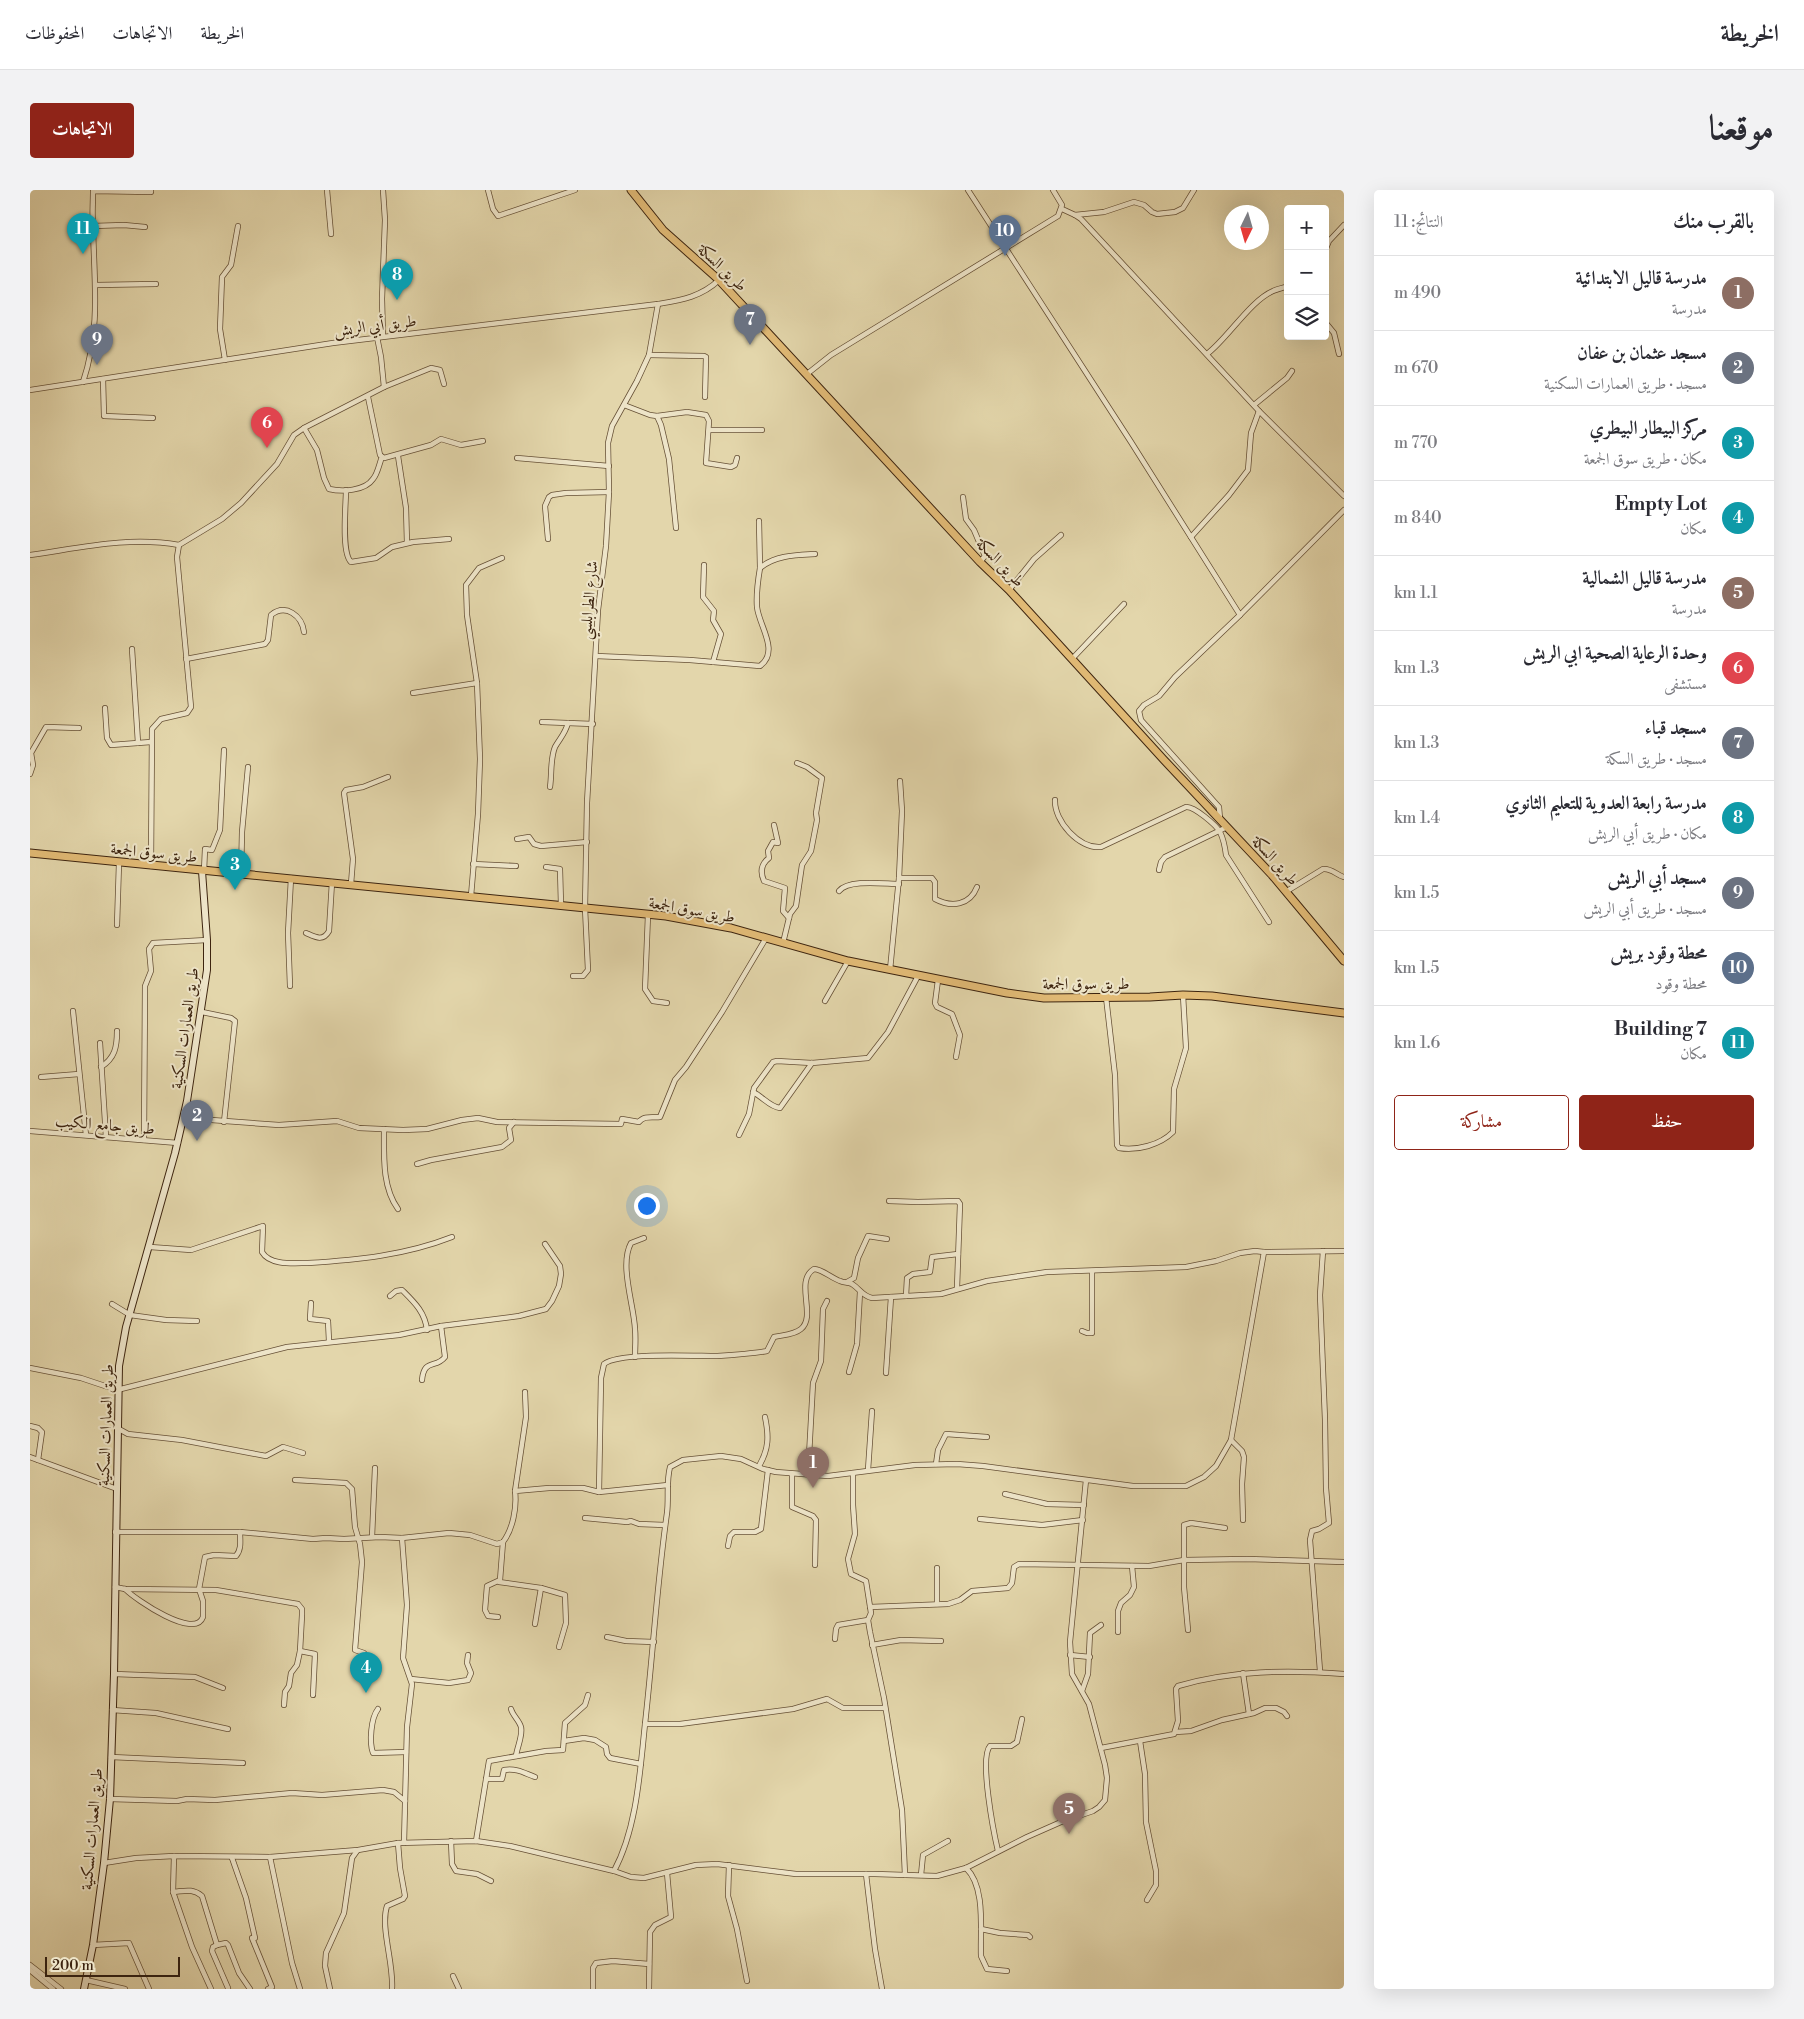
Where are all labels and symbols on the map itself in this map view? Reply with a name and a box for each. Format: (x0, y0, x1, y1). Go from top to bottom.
north arrow (1224, 205, 1269, 250)
pin: 11 (67, 213, 99, 254)
pin: 10 (989, 215, 1021, 256)
street label: طريق السكة (693, 239, 751, 296)
pin: 8 (381, 259, 413, 300)
pin: 7 (734, 304, 766, 345)
street label: طريق أبي الريش (332, 309, 418, 343)
pin: 9 (81, 324, 113, 365)
pin: 6 (251, 407, 283, 448)
street label: طريق السكة (971, 533, 1029, 591)
street label: شارع الطرابلسي (576, 560, 607, 641)
street label: طريق السكة (1247, 831, 1303, 890)
street label: طريق سوق الجمعة (109, 838, 198, 867)
pin: 3 (219, 849, 251, 890)
street label: طريق سوق الجمعة (647, 893, 737, 927)
street label: طريق العمارات السكنية (167, 966, 203, 1090)
street label: طريق سوق الجمعة (1042, 974, 1130, 994)
pin: 2 (181, 1100, 213, 1141)
street label: طريق جامع الكيب (54, 1111, 156, 1144)
your location (634, 1193, 660, 1219)
street label: طريق العمارات السكنية (94, 1364, 118, 1487)
pin: 1 (797, 1447, 829, 1488)
pin: 4 (350, 1652, 382, 1693)
street label: طريق العمارات السكنية (77, 1767, 107, 1891)
pin: 5 (1053, 1793, 1085, 1834)
scale bar (45, 1954, 180, 1977)

